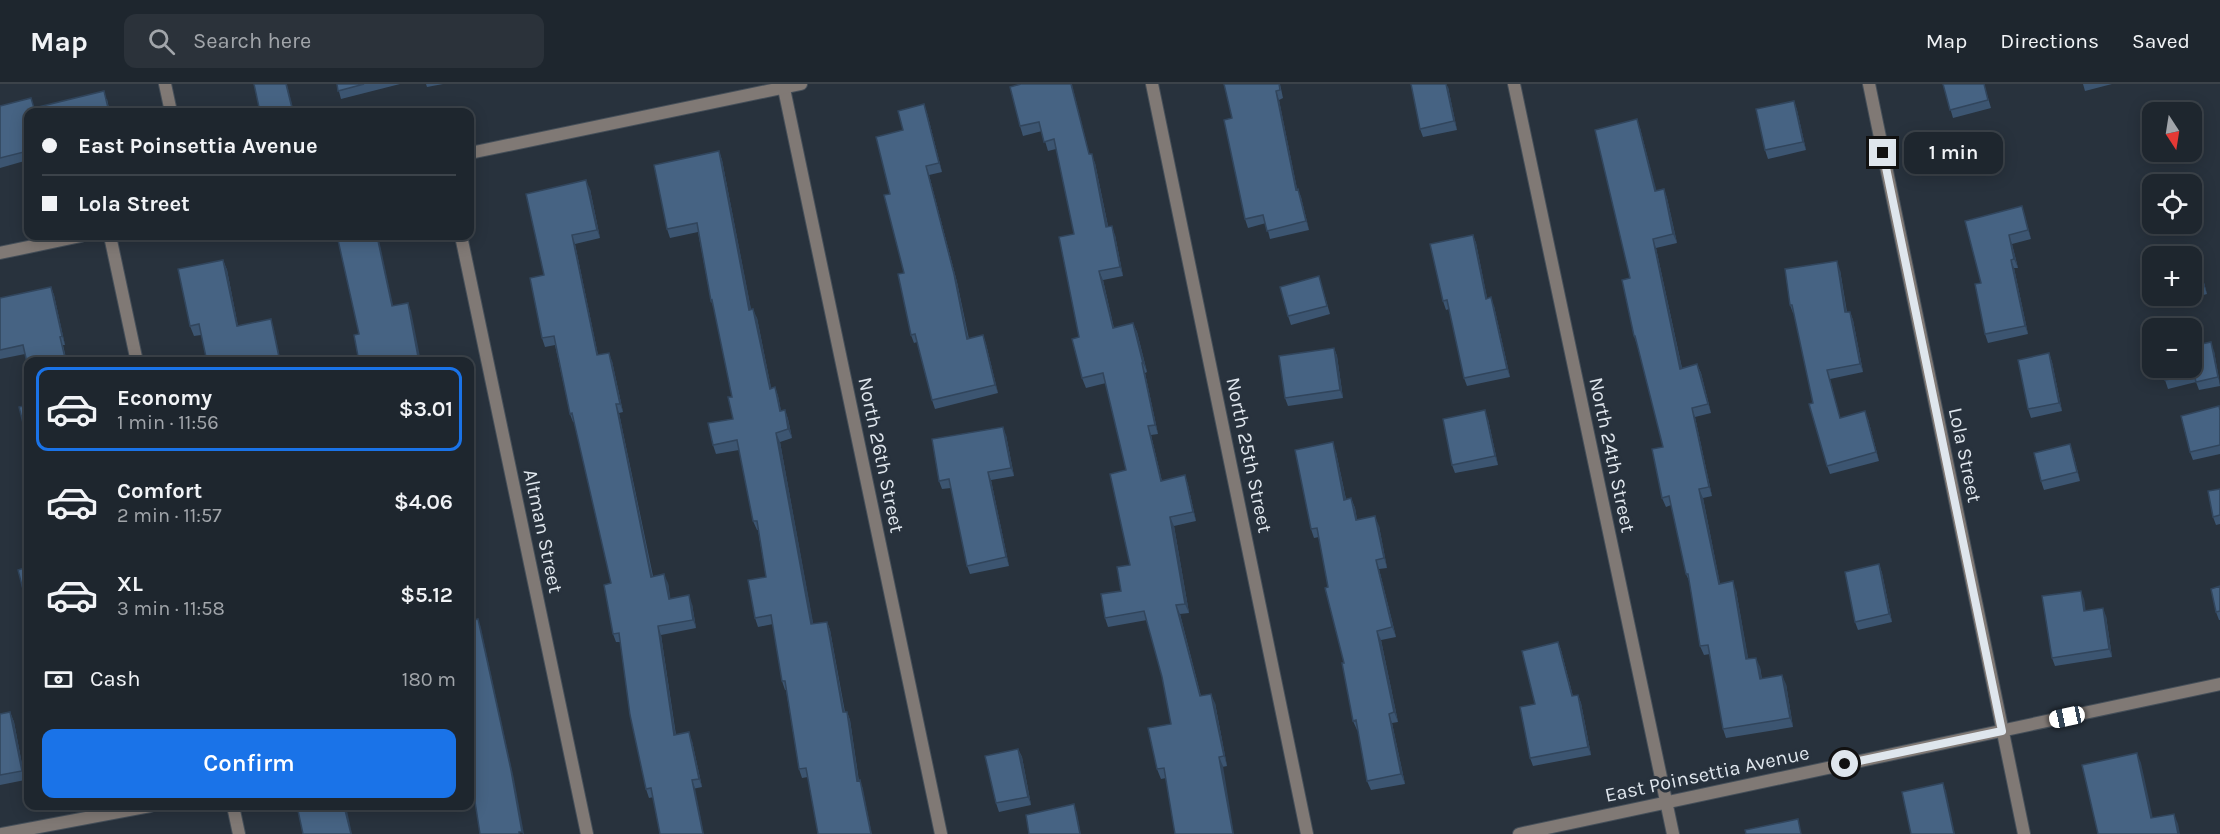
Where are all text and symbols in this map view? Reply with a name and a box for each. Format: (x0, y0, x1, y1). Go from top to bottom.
search box (124, 14, 544, 68)
text: Map (30, 25, 88, 58)
icon: search (145, 25, 178, 58)
text: Search here (193, 28, 311, 54)
text: Map (1926, 29, 1967, 53)
text: Directions (2000, 29, 2099, 53)
text: Saved (2132, 29, 2190, 53)
north arrow (2142, 102, 2202, 162)
map controls (2142, 102, 2202, 378)
callout: 1 min (1904, 132, 2003, 174)
text: East Poinsettia Avenue (78, 133, 318, 159)
route end (1869, 139, 1896, 166)
text: 1 min (1929, 141, 1978, 164)
button: locate (2142, 174, 2202, 234)
text: Lola Street (78, 191, 190, 217)
button: + (2142, 246, 2202, 306)
button: − (2142, 318, 2202, 378)
street label: North 26th Street (853, 375, 909, 535)
street label: North 25th Street (1221, 375, 1277, 535)
street label: North 24th Street (1584, 375, 1640, 535)
icon: car (45, 382, 99, 436)
text: Economy (117, 385, 212, 411)
text: $3.01 (399, 396, 453, 422)
street label: Lola Street (1944, 405, 1986, 505)
text: 1 min · 11:56 (117, 411, 219, 434)
street label: Altman Street (519, 467, 567, 596)
icon: car (45, 475, 99, 529)
text: Comfort (117, 478, 202, 504)
text: $4.06 (394, 489, 453, 515)
text: 2 min · 11:57 (117, 504, 222, 527)
icon: car (45, 568, 99, 622)
text: XL (117, 571, 143, 597)
text: $5.12 (400, 582, 453, 608)
text: 3 min · 11:58 (117, 597, 225, 620)
icon: cash (42, 663, 75, 696)
text: Cash (90, 666, 140, 692)
text: 180 m (402, 668, 456, 691)
car (2048, 704, 2086, 730)
button: Confirm (42, 729, 456, 798)
street label: East Poinsettia Avenue (1603, 741, 1811, 807)
route start (1831, 750, 1858, 777)

